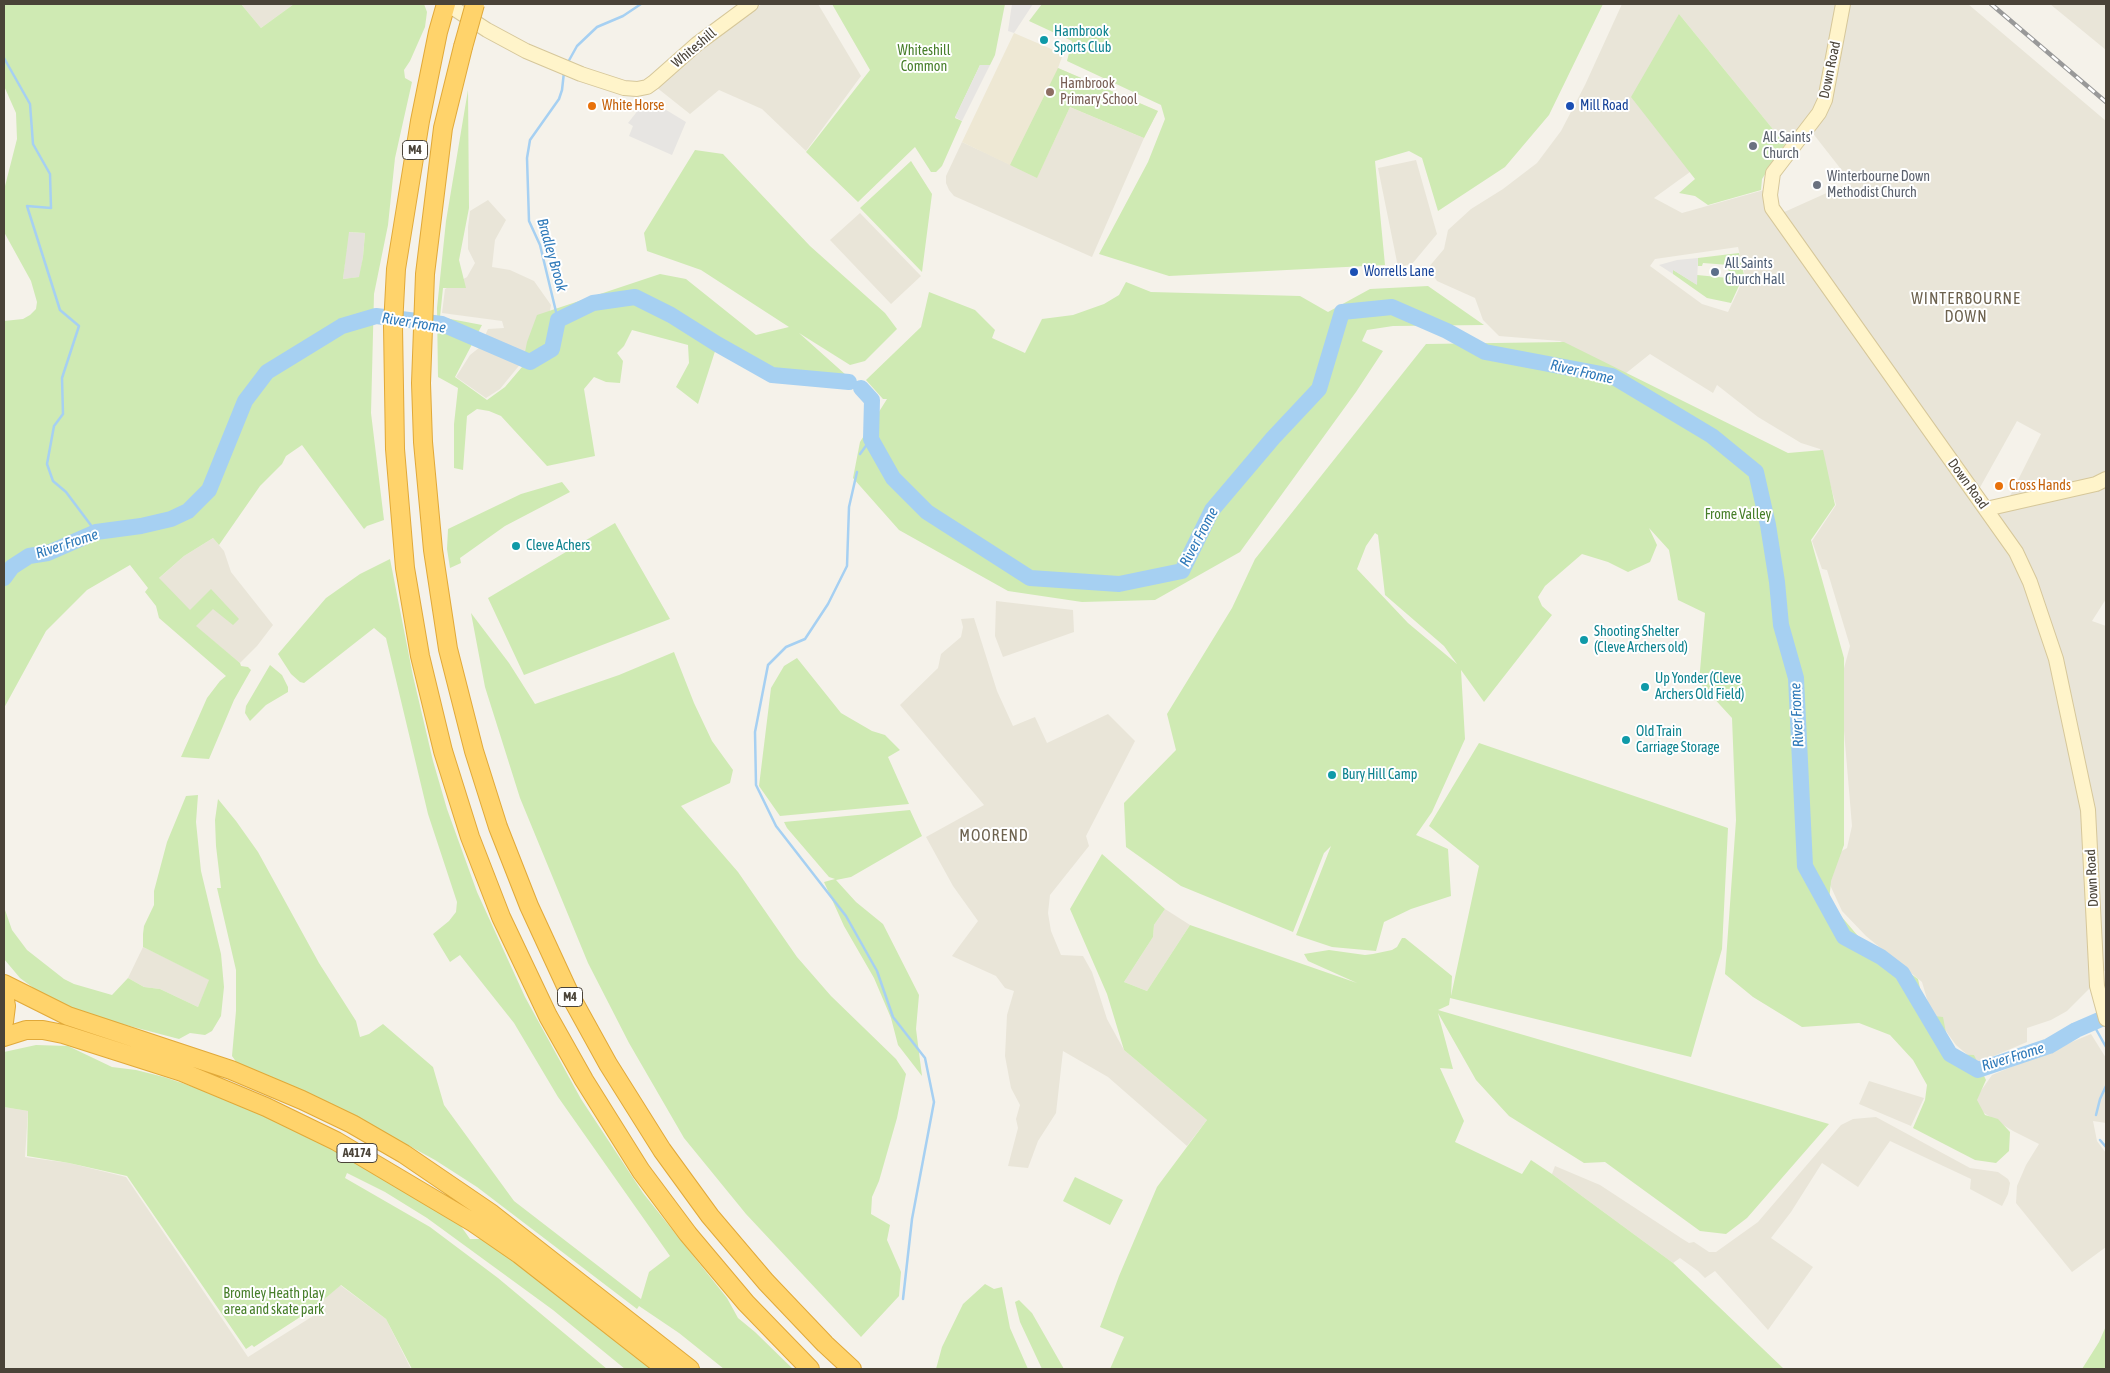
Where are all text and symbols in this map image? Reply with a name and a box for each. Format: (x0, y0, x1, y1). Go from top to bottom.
place label: Hambrook Sports Club (1054, 24, 1111, 56)
street label: Whiteshill (668, 25, 720, 71)
marker: Hambrook Sports Club (1038, 34, 1050, 46)
street label: Down Road (1816, 40, 1844, 100)
park label: Whiteshill Common (898, 43, 950, 75)
place label: Hambrook Primary School (1060, 76, 1137, 108)
marker: Hambrook Primary School (1044, 86, 1056, 98)
place label: White Horse (602, 98, 664, 114)
place label: Mill Road (1580, 98, 1629, 114)
marker: White Horse (586, 100, 598, 112)
marker: Mill Road (1564, 100, 1576, 112)
place label: All Saints' Church (1763, 130, 1813, 162)
road number: M4 (402, 140, 428, 160)
marker: All Saints' Church (1747, 140, 1759, 152)
place label: Winterbourne Down Methodist Church (1827, 169, 1930, 202)
marker: Winterbourne Down Methodist Church (1811, 179, 1823, 191)
water label: Bradley Brook (533, 216, 571, 294)
place label: All Saints Church Hall (1725, 256, 1785, 288)
place label: Worrells Lane (1364, 264, 1434, 280)
marker: Worrells Lane (1348, 266, 1360, 278)
marker: All Saints Church Hall (1709, 266, 1721, 278)
district label: WINTERBOURNE DOWN (1910, 289, 2022, 327)
water label: River Frome (381, 309, 447, 337)
water label: River Frome (1548, 356, 1616, 388)
street label: Down Road (1944, 456, 1992, 512)
place label: Cross Hands (2009, 478, 2071, 494)
marker: Cross Hands (1993, 480, 2005, 492)
water label: River Frome (1176, 504, 1222, 570)
park label: Frome Valley (1705, 507, 1771, 523)
water label: River Frome (33, 525, 101, 563)
place label: Cleve Achers (526, 538, 590, 554)
marker: Cleve Achers (510, 540, 522, 552)
place label: Shooting Shelter (Cleve Archers old) (1594, 624, 1688, 656)
marker: Shooting Shelter (Cleve Archers old) (1578, 634, 1590, 646)
place label: Up Yonder (Cleve Archers Old Field) (1655, 671, 1744, 704)
marker: Up Yonder (Cleve Archers Old Field) (1639, 681, 1651, 693)
water label: River Frome (1786, 682, 1808, 748)
place label: Old Train Carriage Storage (1636, 724, 1720, 756)
marker: Old Train Carriage Storage (1620, 734, 1632, 746)
place label: Bury Hill Camp (1342, 767, 1417, 783)
marker: Bury Hill Camp (1326, 769, 1338, 781)
district label: MOOREND (958, 826, 1030, 846)
street label: Down Road (2082, 849, 2102, 907)
road number: M4 (558, 988, 582, 1006)
water label: River Frome (1979, 1039, 2047, 1075)
road number: A4174 (337, 1144, 377, 1162)
park label: Bromley Heath play area and skate park (223, 1286, 325, 1318)

